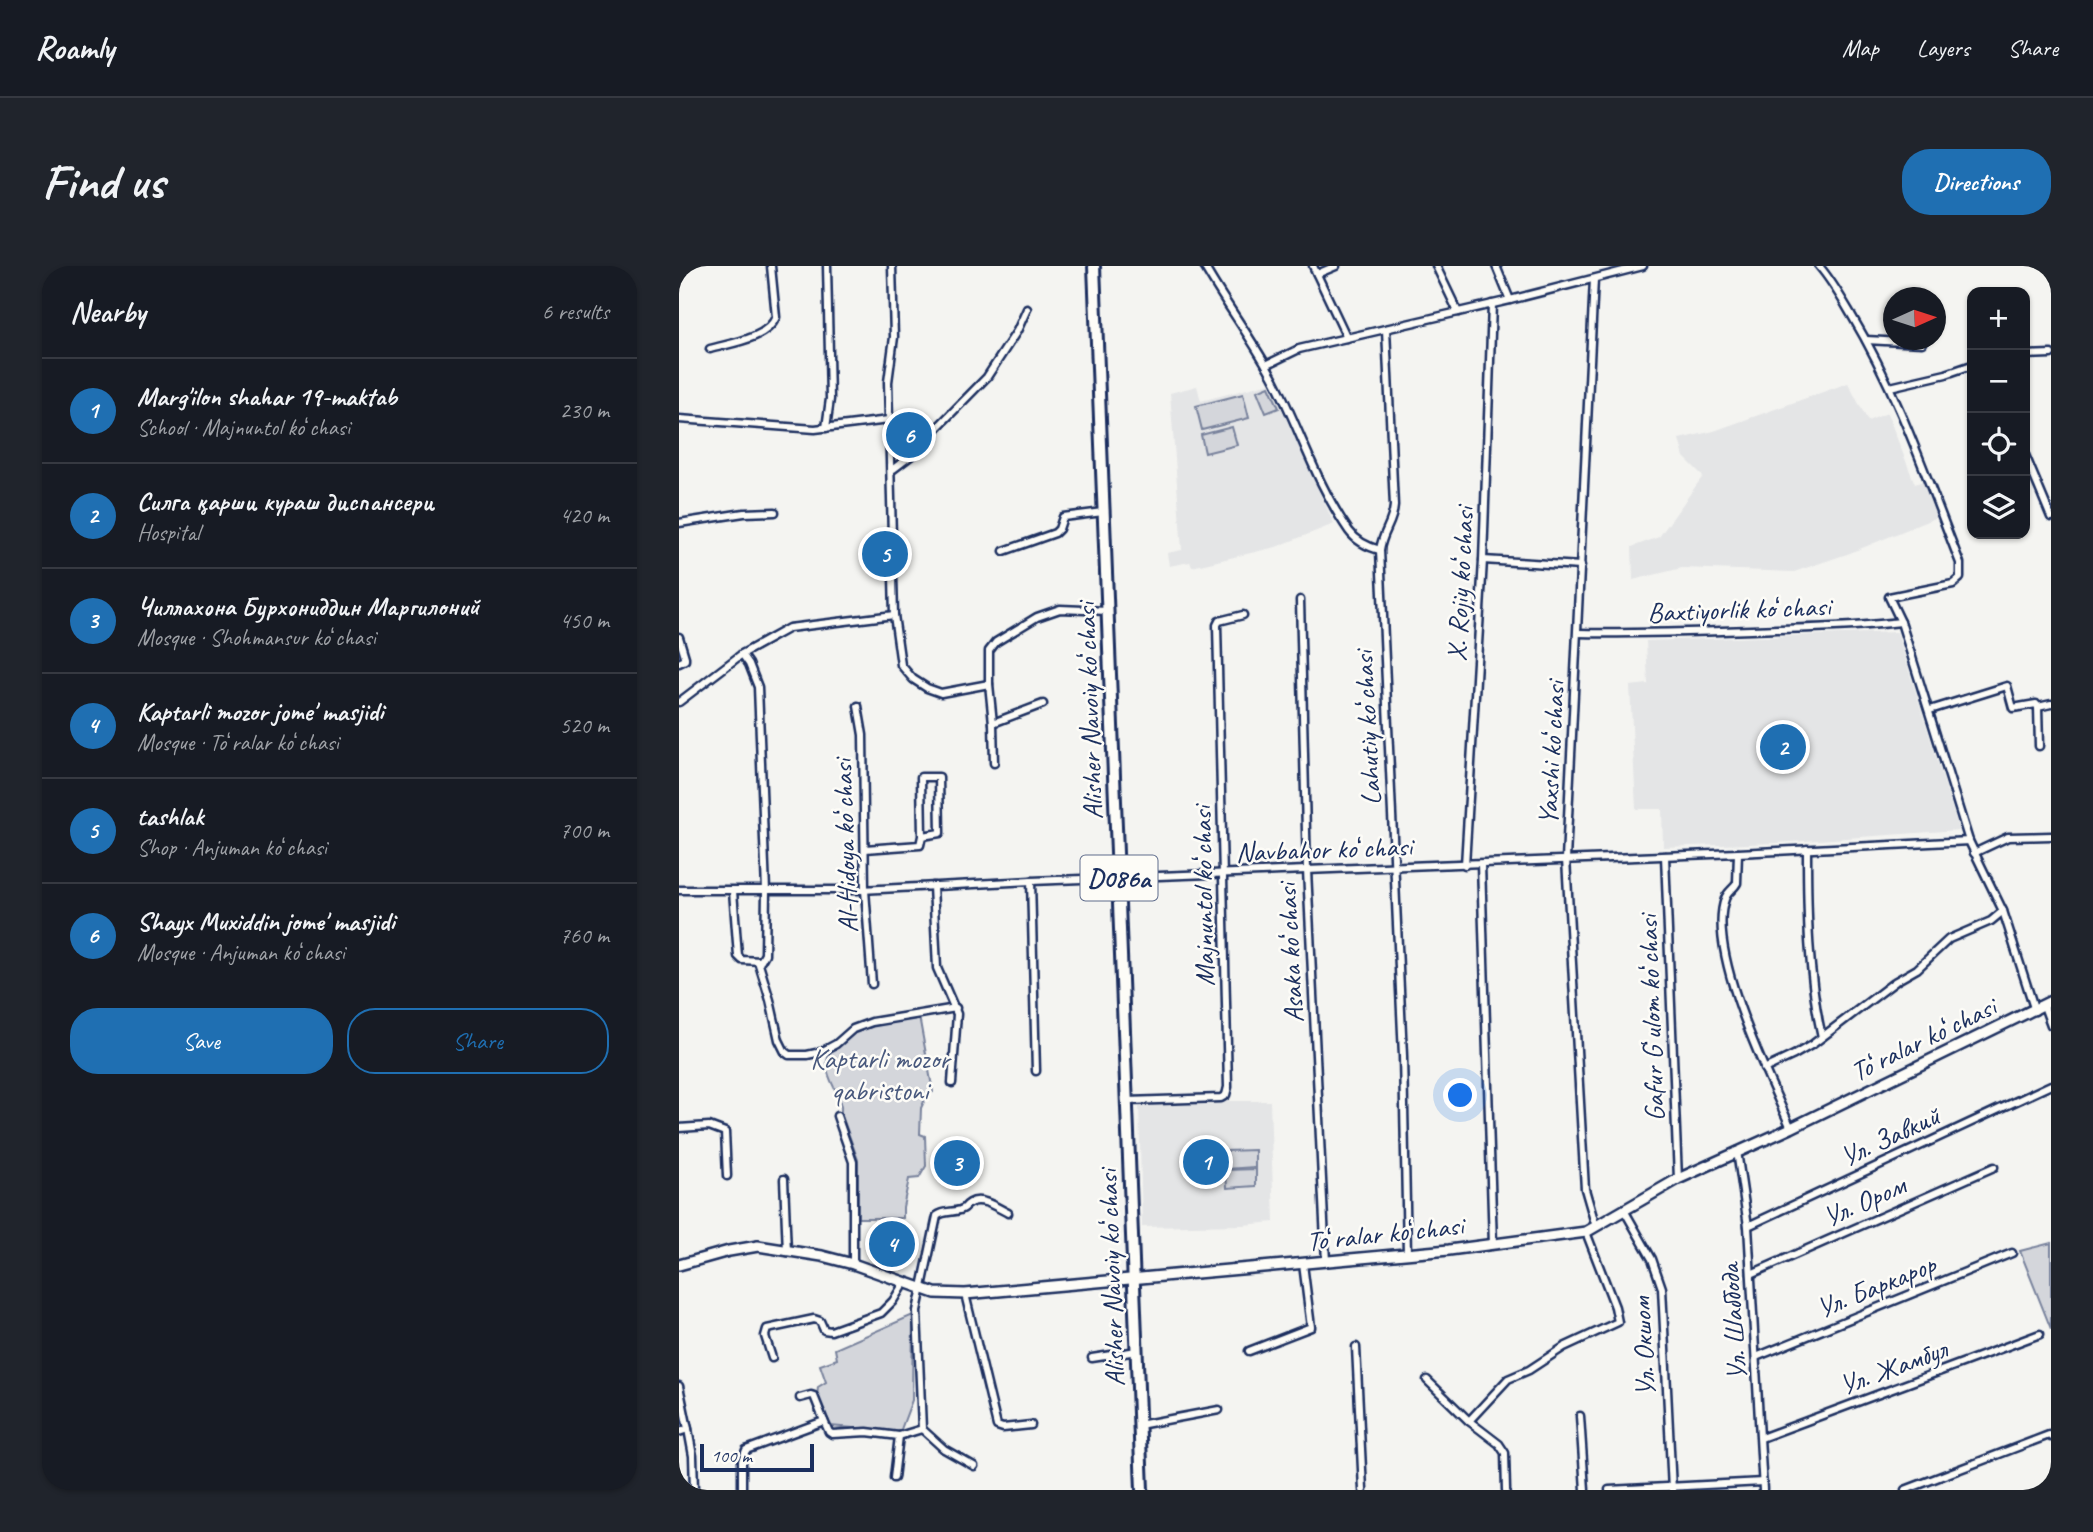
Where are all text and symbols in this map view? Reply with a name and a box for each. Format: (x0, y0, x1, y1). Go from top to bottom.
text: Roamly (35, 27, 114, 69)
text: Map (1842, 33, 1879, 63)
text: Layers (1917, 33, 1970, 63)
text: Share (2008, 33, 2058, 63)
button: Directions (1902, 149, 2051, 215)
text: Find us (42, 151, 164, 213)
north arrow (1883, 287, 1946, 350)
map controls (1967, 287, 2030, 539)
button: + (1967, 287, 2030, 350)
text: Nearby (70, 293, 146, 331)
text: 6 results (542, 297, 609, 326)
button: − (1967, 350, 2030, 413)
text: Marg'ilon shahar 19-maktab (137, 380, 397, 413)
text: 1 (88, 396, 98, 425)
text: 230 m (560, 396, 609, 425)
pin: 6 (886, 409, 932, 461)
text: School · Majnuntol koʻchasi (137, 413, 350, 442)
button: locate (1967, 413, 2030, 476)
button: layers (1967, 476, 2030, 539)
text: Силга қарши кураш диспансери (137, 485, 434, 518)
text: 2 (88, 501, 98, 530)
text: 420 m (560, 501, 609, 530)
street label: X. Rojiy koʻchasi (1438, 502, 1482, 662)
text: Hospital (137, 518, 200, 547)
pin: 5 (862, 528, 908, 580)
street label: Baxtiyorlik koʻchasi (1647, 588, 1835, 630)
text: Чиллахона Бурхониддин Маргилоний (137, 590, 479, 623)
street label: Alisher Navoiy koʻchasi (1068, 598, 1110, 820)
text: 3 (88, 606, 98, 635)
text: 450 m (560, 606, 609, 635)
text: Mosque · Shohmansur koʻchasi (137, 623, 376, 652)
street label: Lahutiy koʻchasi (1345, 646, 1389, 806)
street label: Yaxshi koʻchasi (1530, 676, 1572, 826)
text: Kaptarli mozor jome' masjidi (137, 695, 383, 728)
text: 4 (88, 711, 98, 740)
text: 520 m (560, 711, 609, 740)
pin: 2 (1760, 721, 1806, 773)
text: Mosque · Toʻralar koʻchasi (137, 728, 339, 757)
street label: Al-Hidoya koʻchasi (824, 755, 866, 934)
text: tashlak (137, 800, 203, 833)
street label: Majnuntol koʻchasi (1184, 802, 1222, 986)
text: 5 (88, 816, 98, 845)
text: 700 m (560, 816, 609, 845)
street label: Navbahor koʻchasi (1235, 828, 1417, 870)
text: Shop · Anjuman koʻchasi (137, 833, 327, 862)
road number: D086a (1081, 856, 1157, 900)
street label: Asaka koʻchasi (1269, 879, 1311, 1024)
text: Shayx Muxiddin jome' masjidi (137, 905, 395, 938)
street label: Gafur Gʻulom koʻchasi (1630, 910, 1672, 1122)
text: 6 (88, 921, 98, 950)
text: 760 m (560, 921, 609, 950)
text: Mosque · Anjuman koʻchasi (137, 938, 345, 967)
street label: Toʻralar koʻchasi (1845, 987, 2005, 1089)
button: Save (70, 1008, 333, 1074)
button: Share (347, 1008, 609, 1074)
park label: Kaptarli mozor qabristoni (811, 1041, 952, 1108)
your location (1443, 1078, 1477, 1112)
street label: Ул. Завкий (1835, 1097, 1947, 1174)
pin: 1 (1183, 1136, 1229, 1188)
pin: 3 (934, 1137, 980, 1189)
street label: Alisher Navoiy koʻchasi (1090, 1165, 1132, 1387)
street label: Ул. Ором (1817, 1166, 1913, 1235)
street label: Toʻralar koʻchasi (1305, 1207, 1469, 1259)
pin: 4 (869, 1218, 915, 1270)
street label: Ул. Баркарор (1811, 1246, 1942, 1326)
street label: Ул. Шаббода (1711, 1260, 1755, 1382)
street label: Ул. Окшом (1623, 1294, 1663, 1397)
street label: Ул. Жамбул (1835, 1331, 1953, 1403)
scale bar (700, 1441, 814, 1473)
text: 100 m (711, 1444, 752, 1468)

